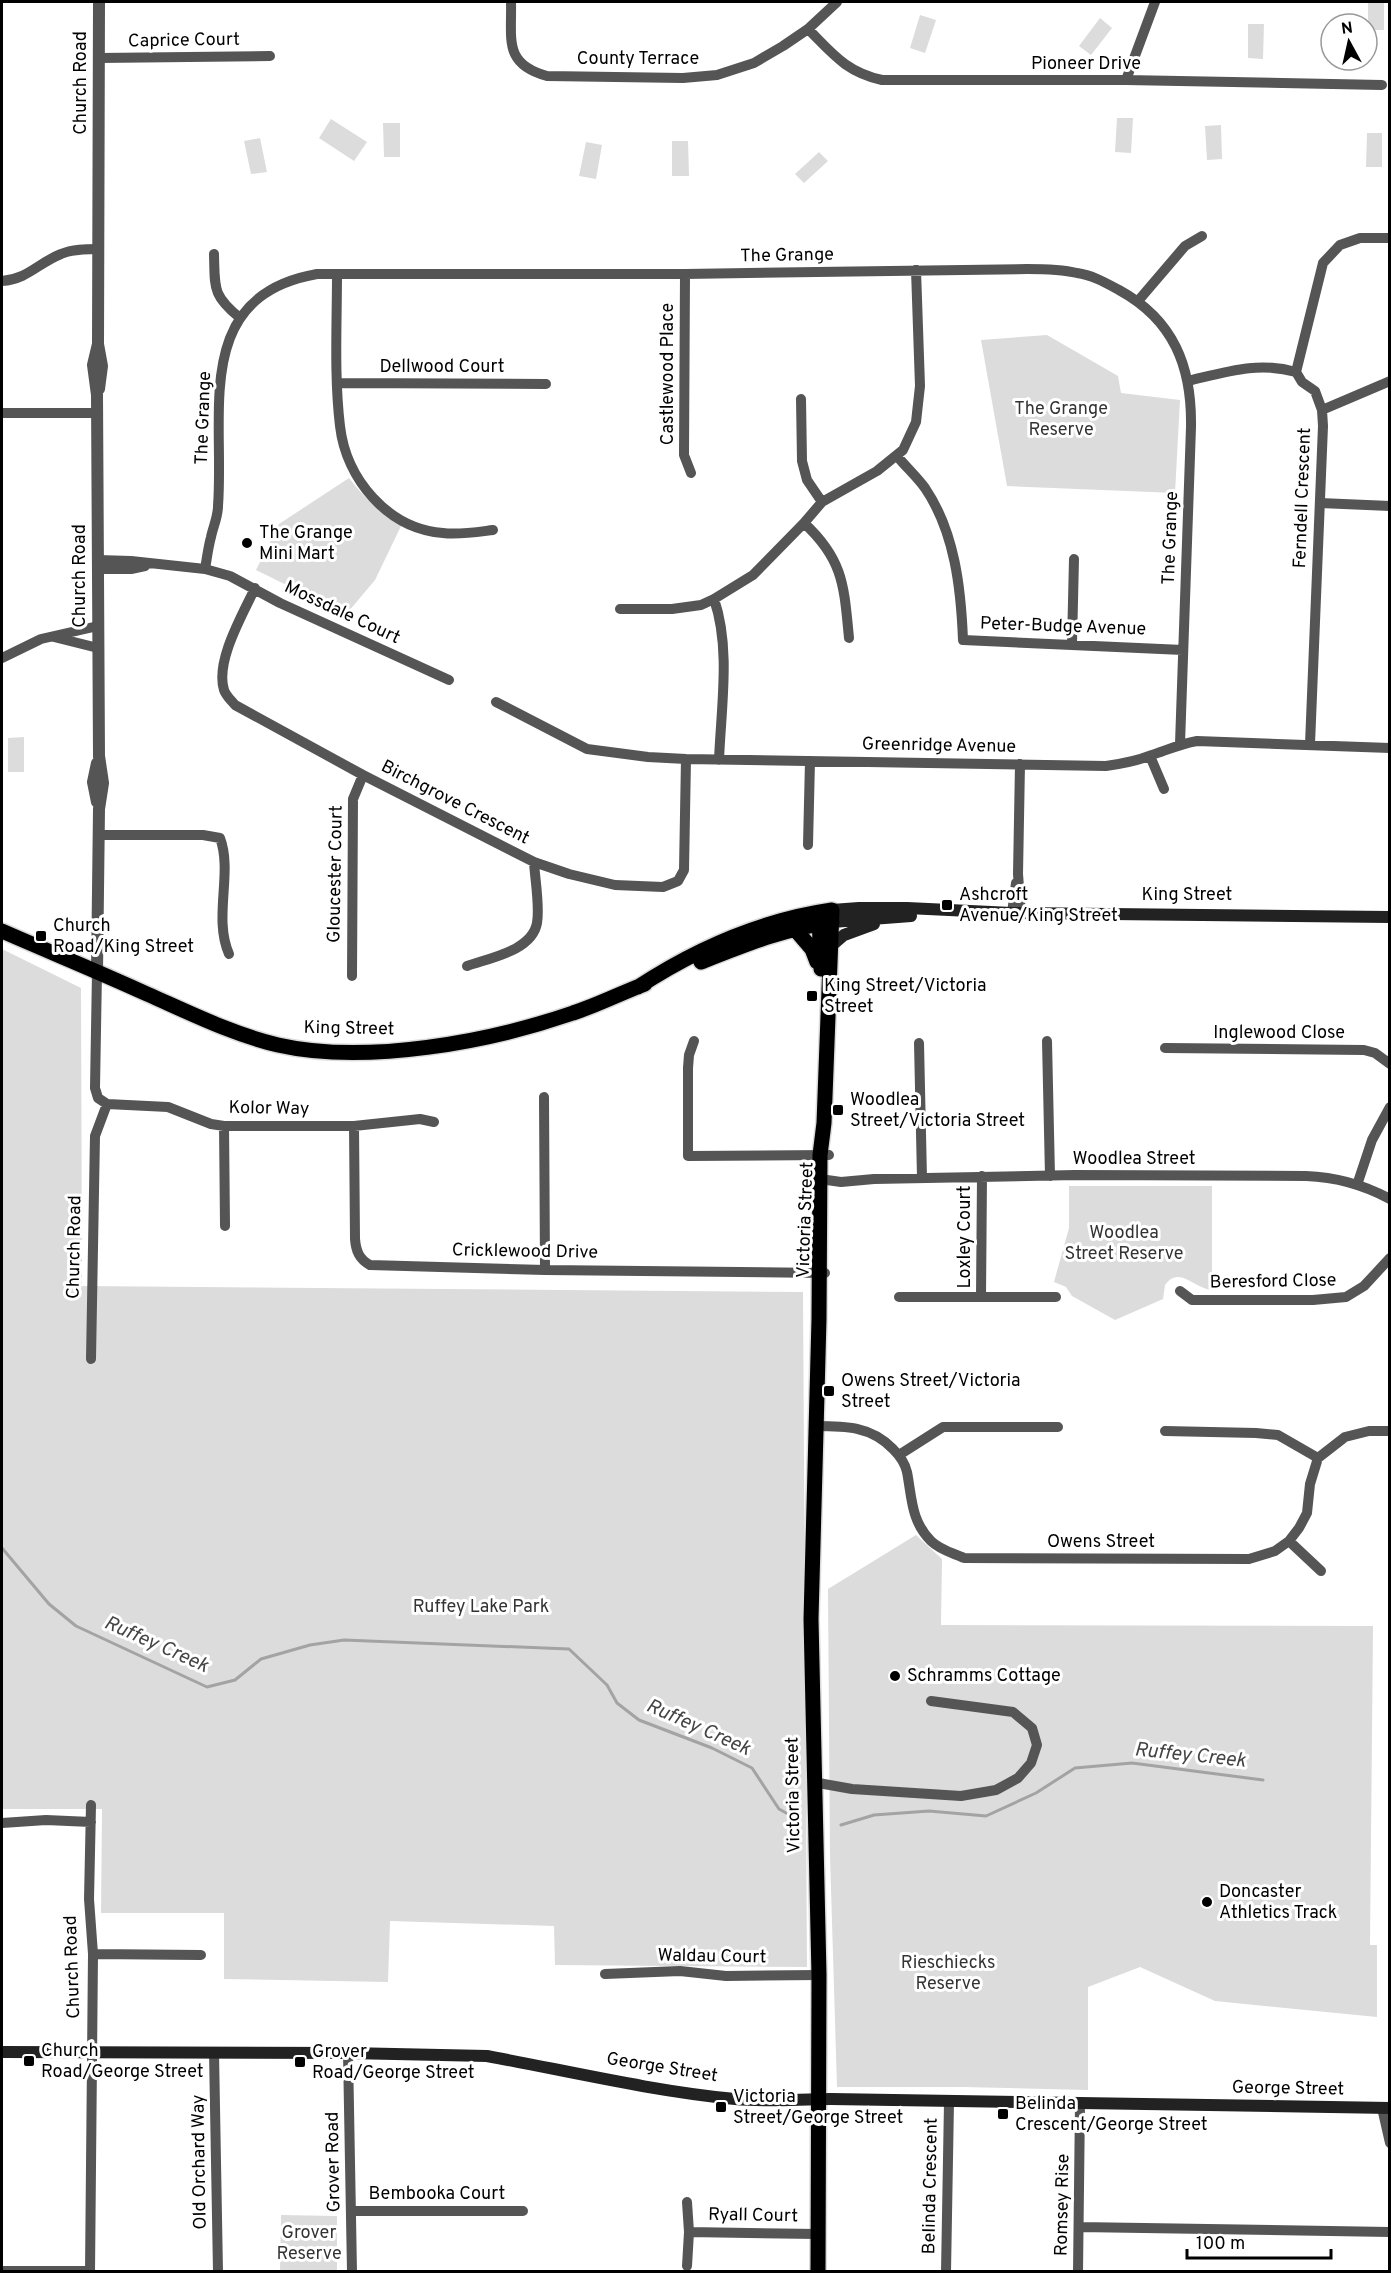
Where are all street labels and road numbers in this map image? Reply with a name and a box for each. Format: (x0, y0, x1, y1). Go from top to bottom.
street label: Caprice Court (128, 29, 240, 53)
street label: Church Road (70, 31, 93, 135)
street label: County Terrace (577, 48, 699, 71)
street label: Pioneer Drive (1031, 53, 1141, 76)
street label: The Grange (740, 244, 834, 268)
street label: Castlewood Place (657, 303, 680, 445)
street label: Dellwood Court (379, 356, 505, 379)
street label: The Grange (191, 371, 217, 465)
street label: Ferndell Crescent (1289, 427, 1317, 569)
street label: The Grange (1158, 491, 1184, 585)
street label: Church Road (69, 524, 92, 628)
street label: Mossdale Court (280, 576, 404, 650)
street label: Peter-Budge Avenue (979, 613, 1147, 641)
street label: Greenridge Avenue (862, 733, 1016, 759)
street label: Birchgrove Crescent (377, 756, 533, 850)
street label: Gloucester Court (323, 805, 349, 943)
street label: King Street (1142, 884, 1232, 907)
street label: King Street (303, 1017, 395, 1041)
street label: Inglewood Close (1213, 1022, 1345, 1045)
street label: Kolor Way (228, 1097, 310, 1121)
street label: Woodlea Street (1072, 1148, 1196, 1171)
street label: Victoria Street (792, 1161, 820, 1279)
street label: Loxley Court (954, 1186, 977, 1288)
street label: Church Road (63, 1195, 87, 1299)
street label: Cricklewood Drive (452, 1239, 598, 1265)
street label: Beresford Close (1209, 1269, 1337, 1295)
street label: Owens Street (1047, 1531, 1155, 1554)
street label: Victoria Street (781, 1737, 807, 1853)
street label: Church Road (60, 1915, 86, 2019)
street label: Waldau Court (657, 1945, 767, 1969)
street label: George Street (605, 2048, 719, 2088)
street label: George Street (1232, 2077, 1344, 2101)
street label: Old Orchard Way (187, 2094, 213, 2230)
street label: Grover Road (322, 2111, 346, 2213)
street label: Belinda Crescent (918, 2117, 944, 2255)
street label: Romsey Rise (1051, 2154, 1075, 2256)
street label: Bembooka Court (369, 2183, 505, 2206)
street label: Ryall Court (708, 2204, 798, 2228)

